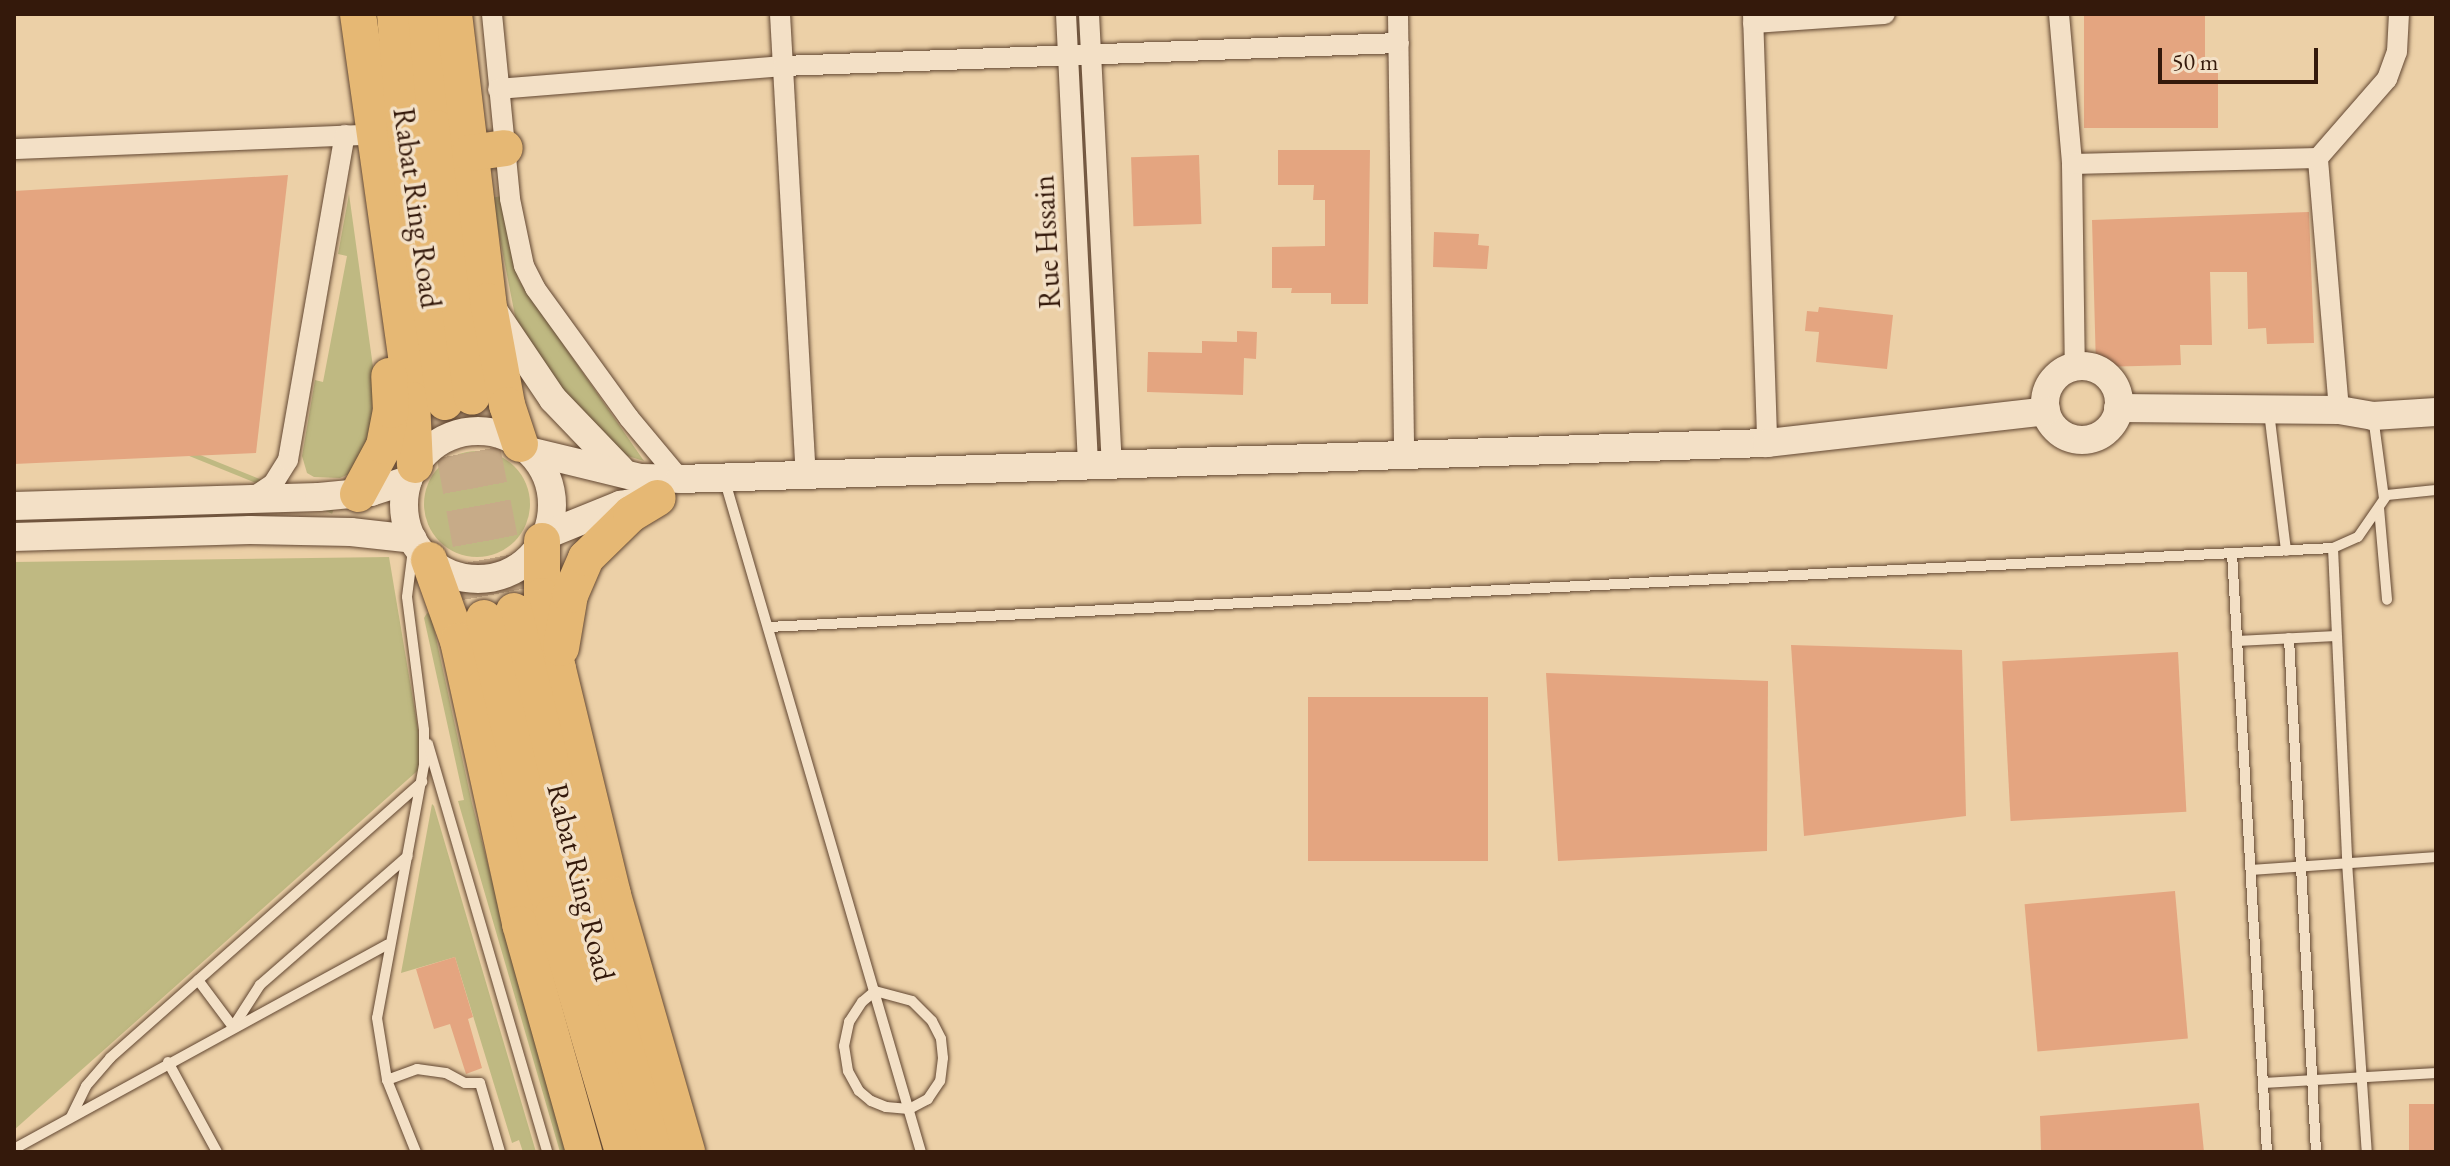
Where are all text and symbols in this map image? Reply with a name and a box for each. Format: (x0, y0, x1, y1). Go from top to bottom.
scale bar (2162, 32, 2322, 82)
text: 50 m (2172, 46, 2219, 77)
street label: Rabat Ring Road (385, 105, 449, 311)
street label: Rue Hssain (1026, 174, 1068, 310)
street label: Rabat Ring Road (539, 780, 623, 984)

